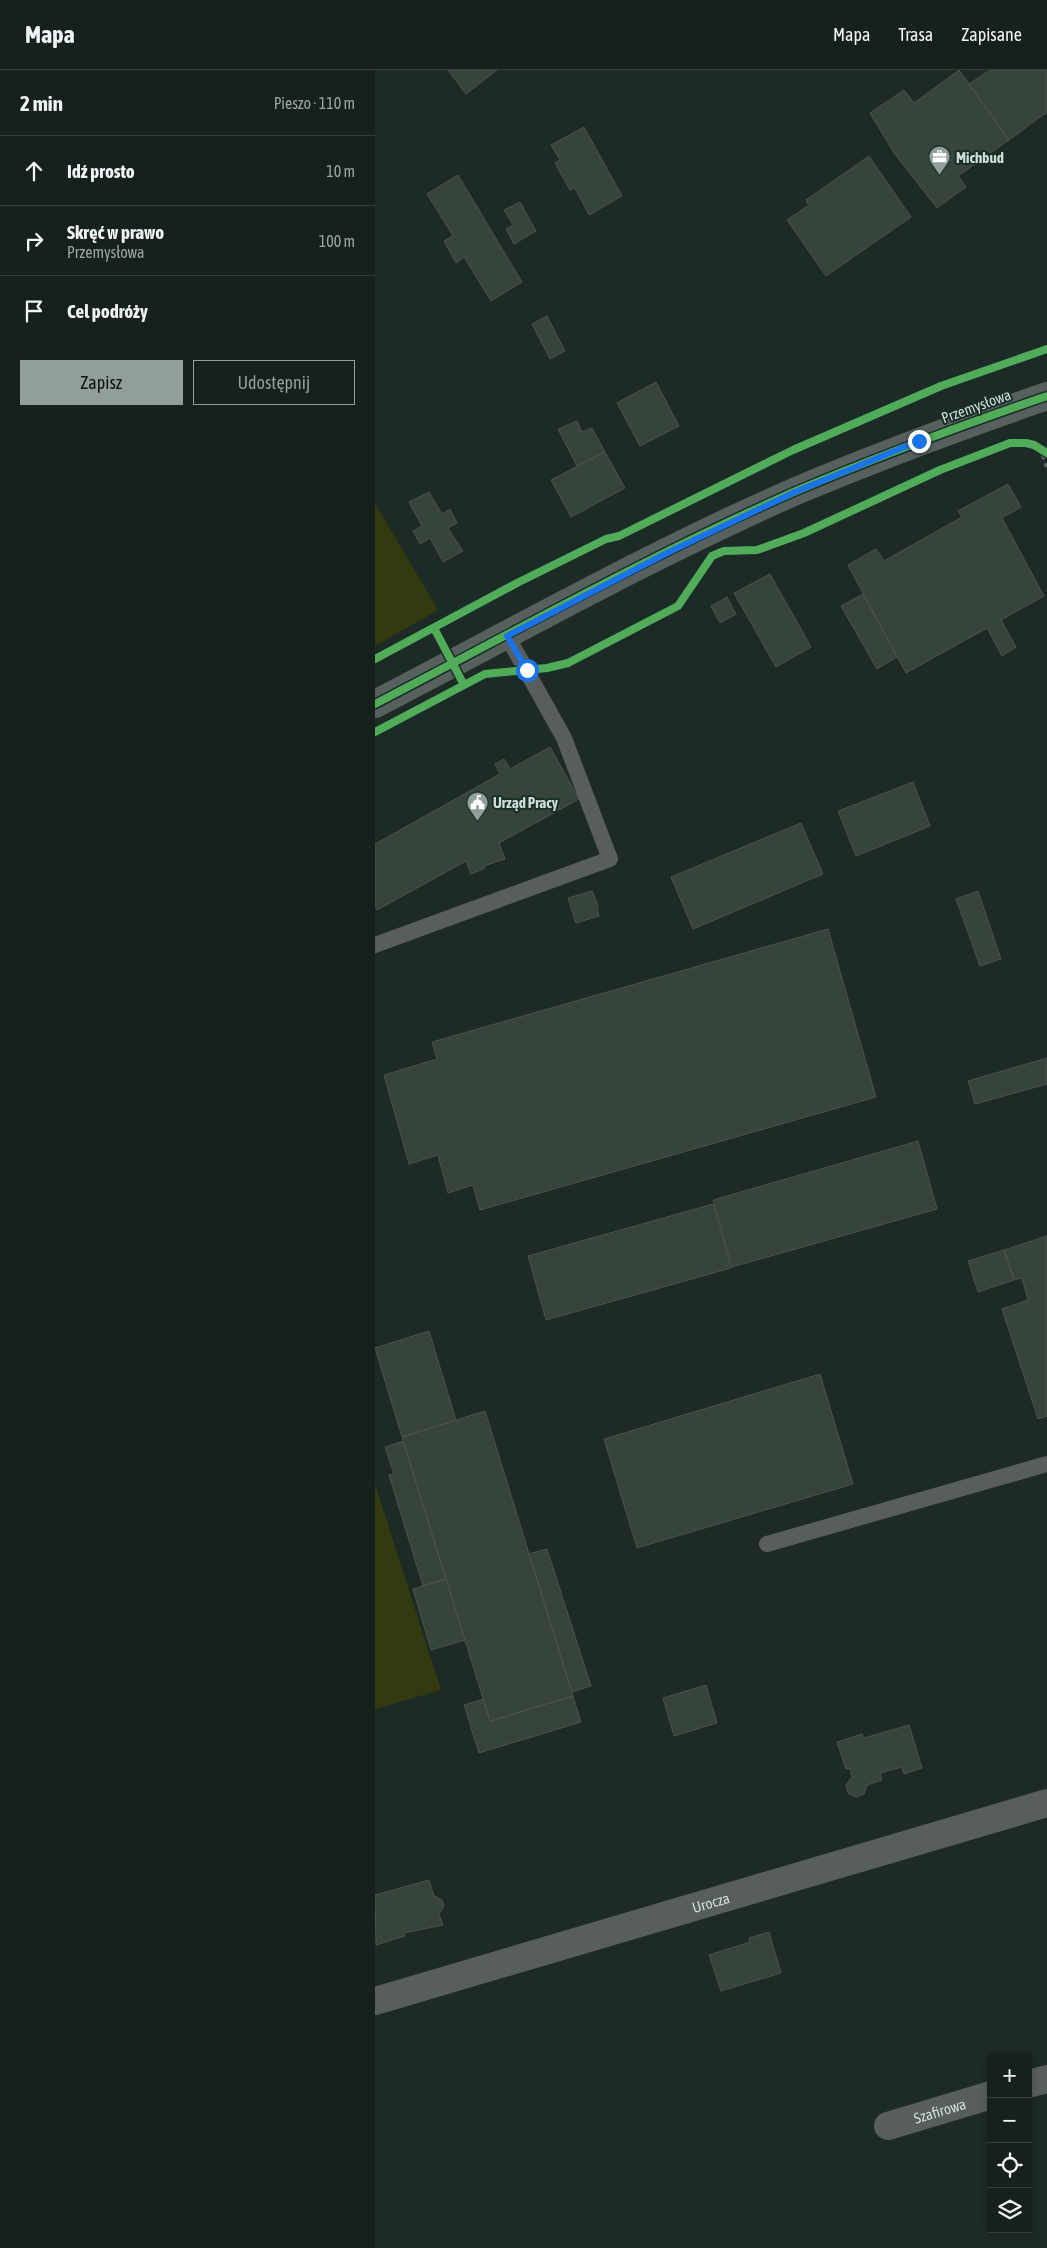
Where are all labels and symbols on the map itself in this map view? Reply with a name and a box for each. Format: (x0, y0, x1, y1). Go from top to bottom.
office icon: Michbud (928, 145, 952, 176)
place label: Michbud (956, 149, 1004, 166)
street label: Przemysłowa (939, 386, 1013, 426)
route end (908, 430, 931, 453)
route start (516, 659, 539, 682)
public building icon: Urząd Pracy (465, 790, 489, 821)
place label: Urząd Pracy (493, 794, 559, 811)
street label: Urocza (690, 1889, 732, 1916)
street label: Szafirowa (912, 2095, 968, 2126)

